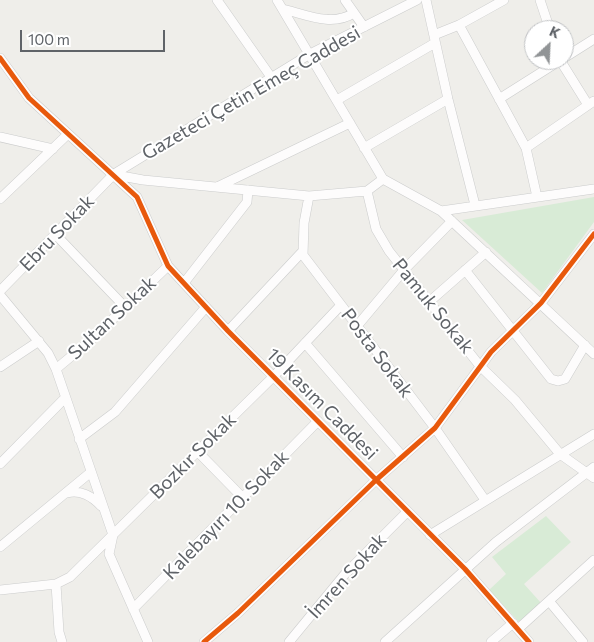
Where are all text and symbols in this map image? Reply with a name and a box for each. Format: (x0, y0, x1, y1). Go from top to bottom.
scale bar (22, 20, 168, 52)
north arrow (524, 20, 574, 70)
street label: Gazeteci Çetin Emeç Caddesi (138, 21, 364, 165)
text: K (547, 22, 563, 42)
text: 100 m (28, 30, 70, 48)
street label: Ebru Sokak (15, 190, 99, 276)
street label: Pamuk Sokak (388, 254, 478, 358)
street label: Sultan Sokak (63, 272, 161, 364)
street label: Posta Sokak (336, 304, 418, 402)
street label: 19 Kasım Caddesi (262, 344, 382, 464)
street label: Bozkır Sokak (145, 408, 241, 504)
street label: Kalebayırı 10. Sokak (159, 446, 293, 584)
street label: İmren Sokak (303, 529, 391, 623)

